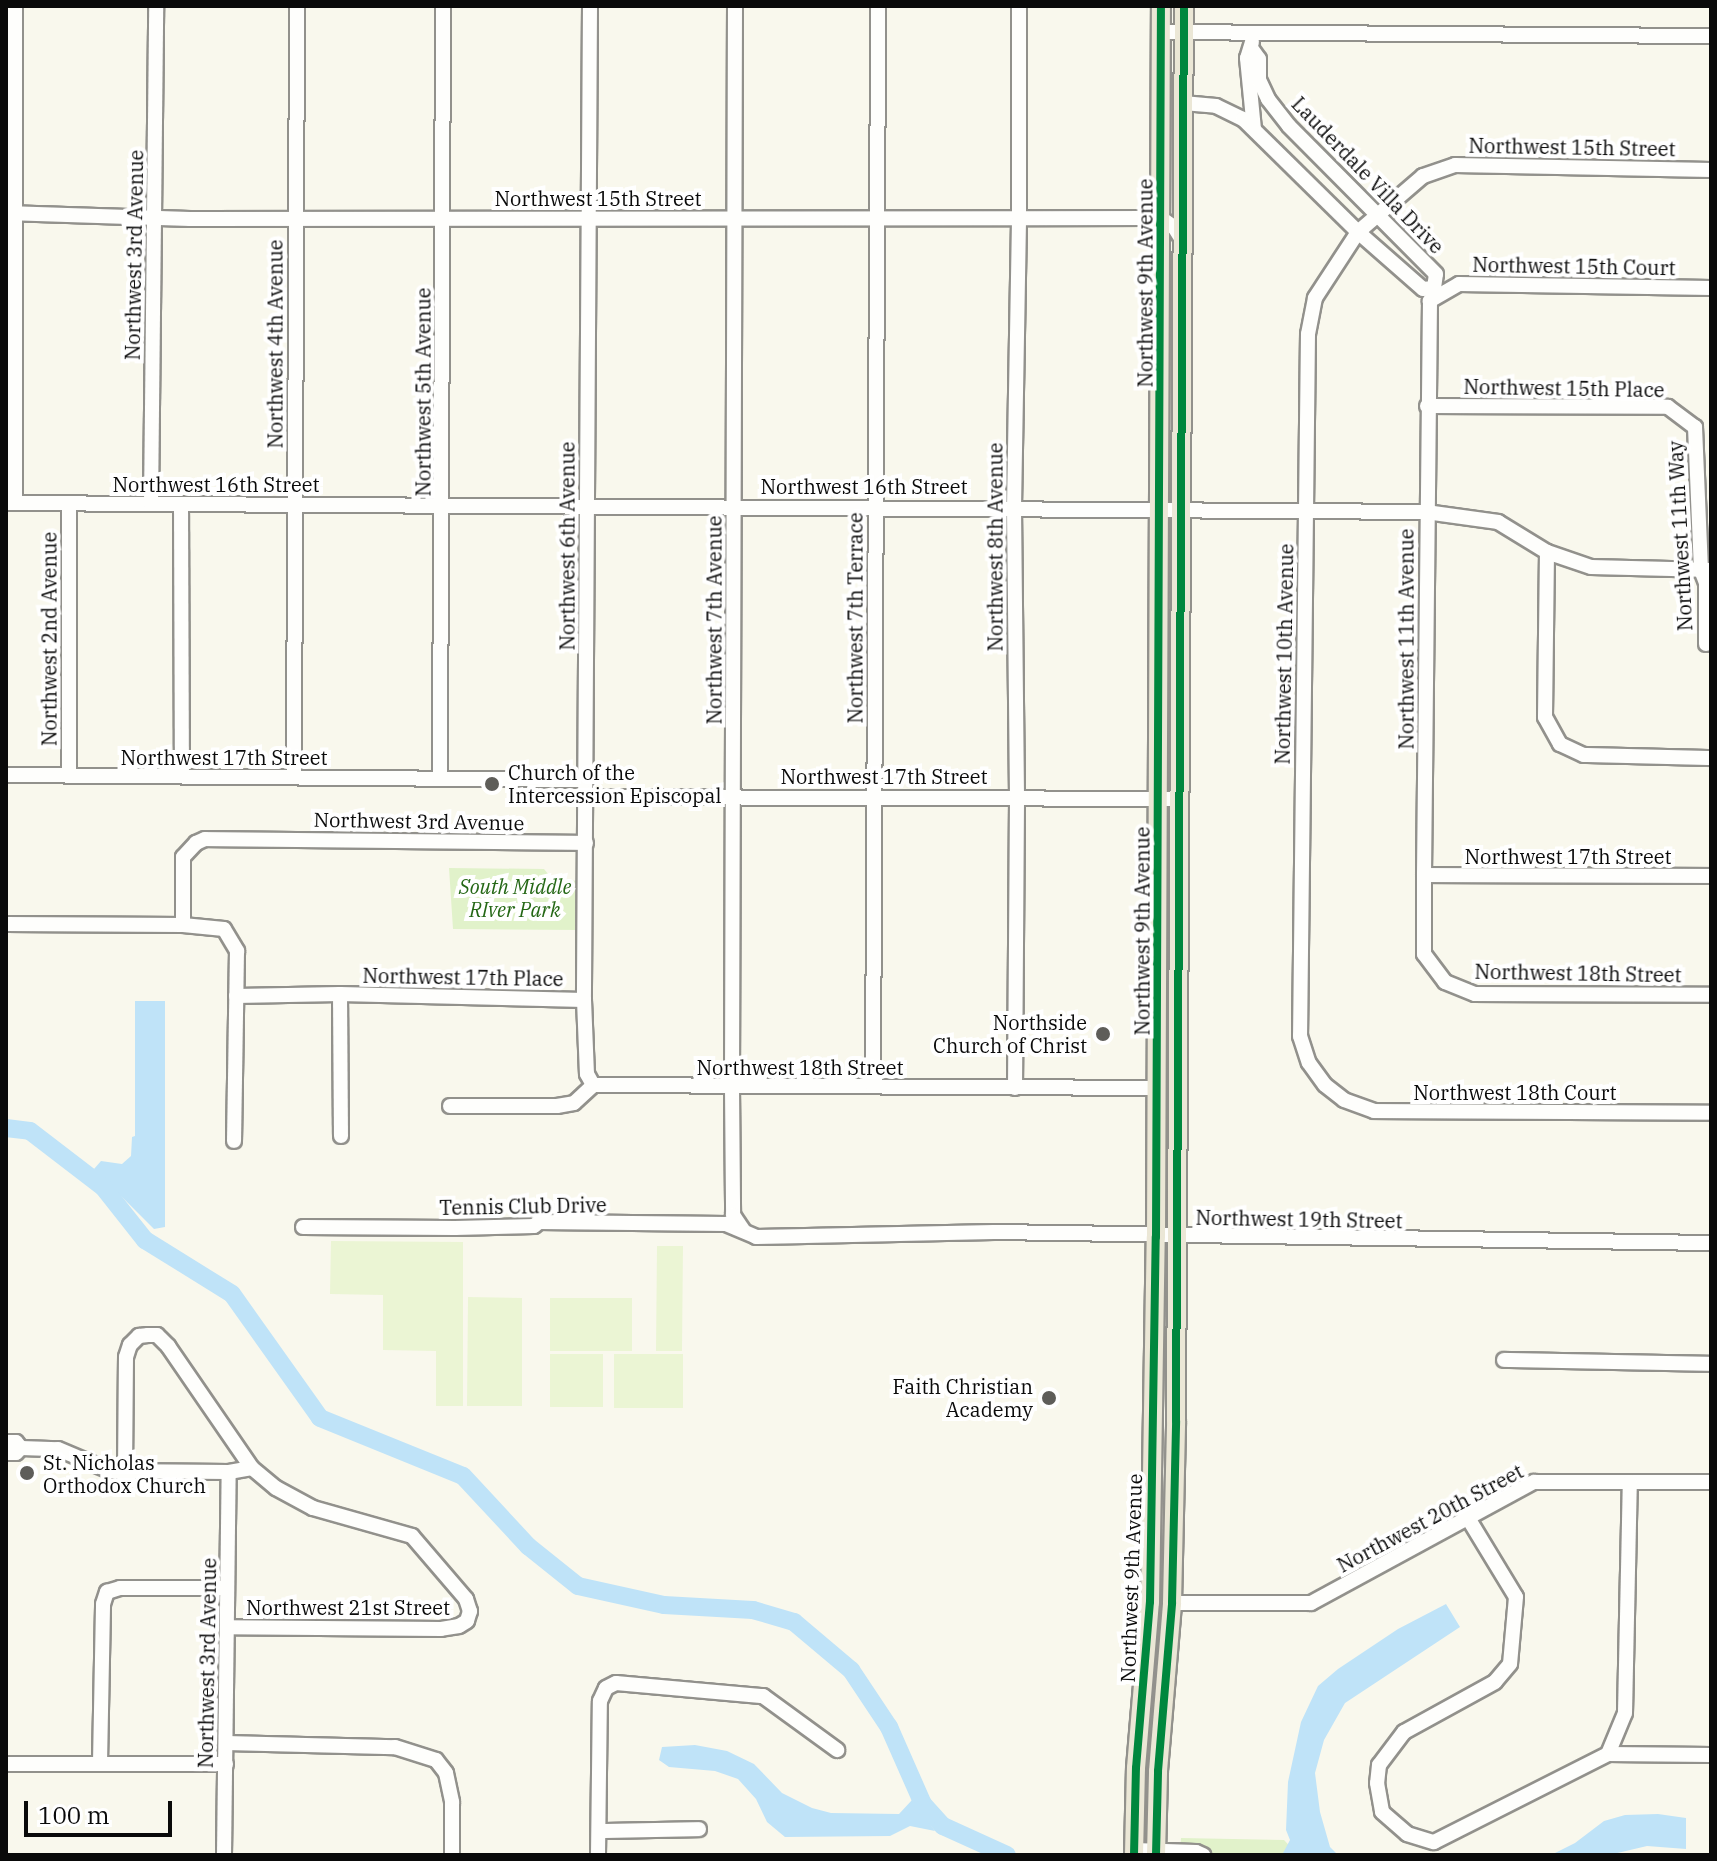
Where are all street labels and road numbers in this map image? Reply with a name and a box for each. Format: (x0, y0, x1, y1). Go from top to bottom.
street label: Lauderdale Villa Drive (1287, 92, 1449, 258)
street label: Northwest 15th Street (1468, 133, 1676, 161)
street label: Northwest 3rd Avenue (120, 150, 148, 360)
street label: Northwest 9th Avenue (1133, 178, 1157, 388)
street label: Northwest 15th Street (495, 186, 701, 210)
street label: Northwest 4th Avenue (263, 239, 287, 449)
street label: Northwest 15th Court (1472, 252, 1676, 280)
street label: Northwest 5th Avenue (411, 287, 435, 497)
street label: Northwest 15th Place (1463, 374, 1665, 402)
street label: Northwest 11th Way (1663, 440, 1697, 632)
street label: Northwest 6th Avenue (555, 441, 579, 651)
street label: Northwest 8th Avenue (983, 442, 1007, 652)
street label: Northwest 16th Street (113, 472, 319, 496)
street label: Northwest 16th Street (761, 474, 967, 498)
street label: Northwest 7th Terrace (843, 512, 867, 724)
street label: Northwest 7th Avenue (702, 515, 726, 725)
street label: Northwest 11th Avenue (1394, 528, 1418, 750)
street label: Northwest 2nd Avenue (37, 532, 61, 746)
street label: Northwest 10th Avenue (1270, 543, 1298, 765)
street label: Northwest 17th Street (121, 745, 327, 769)
street label: Northwest 17th Street (781, 764, 987, 788)
street label: Northwest 3rd Avenue (314, 807, 524, 835)
street label: Northwest 9th Avenue (1130, 826, 1154, 1036)
street label: Northwest 17th Street (1465, 844, 1671, 868)
street label: Northwest 18th Street (1474, 959, 1682, 987)
street label: Northwest 17th Place (362, 963, 564, 991)
street label: Northwest 18th Street (697, 1055, 903, 1079)
street label: Northwest 18th Court (1413, 1080, 1617, 1104)
street label: Tennis Club Drive (439, 1193, 607, 1219)
street label: Northwest 19th Street (1195, 1205, 1403, 1233)
street label: Northwest 20th Street (1333, 1459, 1527, 1577)
street label: Northwest 9th Avenue (1115, 1473, 1147, 1683)
street label: Northwest 3rd Avenue (193, 1558, 221, 1768)
street label: Northwest 21st Street (246, 1595, 450, 1619)

